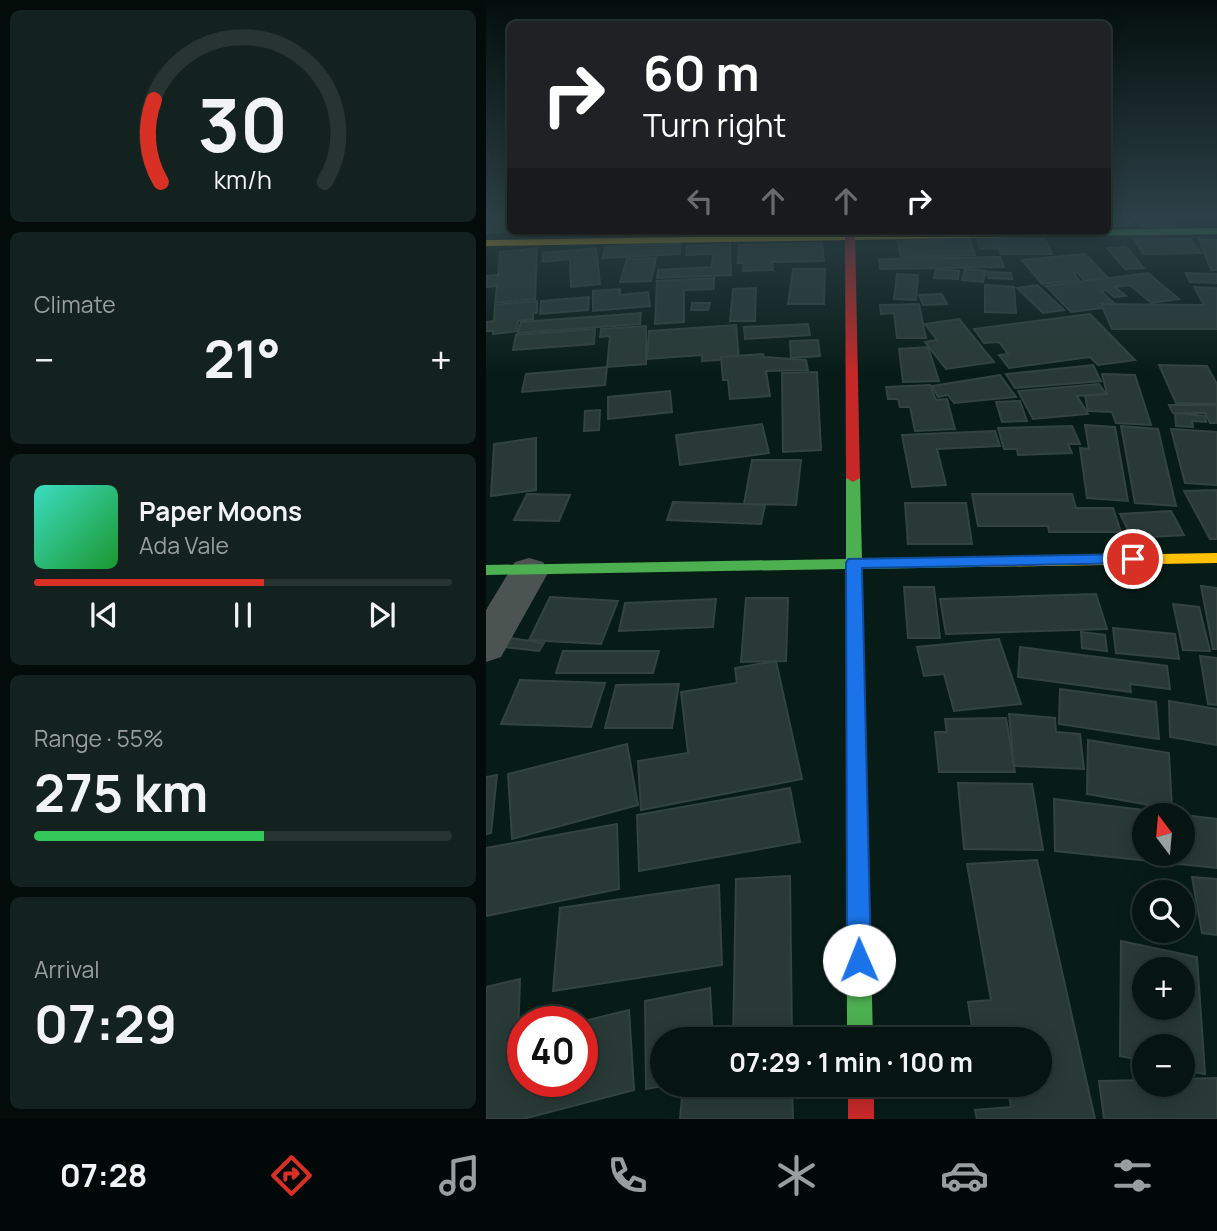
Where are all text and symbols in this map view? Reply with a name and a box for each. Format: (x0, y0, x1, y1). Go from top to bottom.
text: 60 m (643, 39, 760, 106)
icon: right (528, 49, 619, 140)
text: 30 (198, 74, 288, 174)
text: Turn right (643, 103, 786, 147)
text: km/h (214, 162, 272, 197)
icon: left (681, 182, 719, 220)
icon: ahead (754, 182, 792, 220)
icon: ahead (827, 182, 865, 220)
icon: right (900, 182, 938, 220)
text: Climate (34, 288, 116, 320)
text: 21° (204, 323, 281, 394)
text: − (34, 333, 55, 385)
text: + (430, 333, 452, 385)
text: Paper Moons (139, 493, 302, 529)
text: Ada Vale (139, 529, 229, 561)
pin (1103, 529, 1163, 589)
icon: arrive (1114, 540, 1152, 578)
icon: previous (85, 596, 123, 634)
icon: pause (224, 596, 262, 634)
icon: next (363, 596, 401, 634)
text: Range · 55% (34, 722, 164, 754)
text: 275 km (34, 757, 208, 828)
north arrow (1132, 803, 1195, 866)
map controls (1132, 803, 1195, 1097)
button: search (1132, 880, 1195, 943)
position arrow (822, 923, 896, 997)
text: Arrival (34, 953, 100, 985)
button: + (1132, 957, 1195, 1020)
text: 07:29 (34, 988, 177, 1059)
speed limit sign: 40 (507, 1006, 598, 1097)
button: − (1132, 1034, 1195, 1097)
text: 07:29 · 1 min · 100 m (729, 1044, 973, 1080)
icon: directions (267, 1151, 316, 1200)
icon: music (435, 1151, 484, 1200)
icon: phone (603, 1151, 652, 1200)
icon: climate (772, 1151, 821, 1200)
icon: car (940, 1151, 989, 1200)
icon: filters (1108, 1151, 1157, 1200)
text: 07:28 (60, 1153, 147, 1197)

